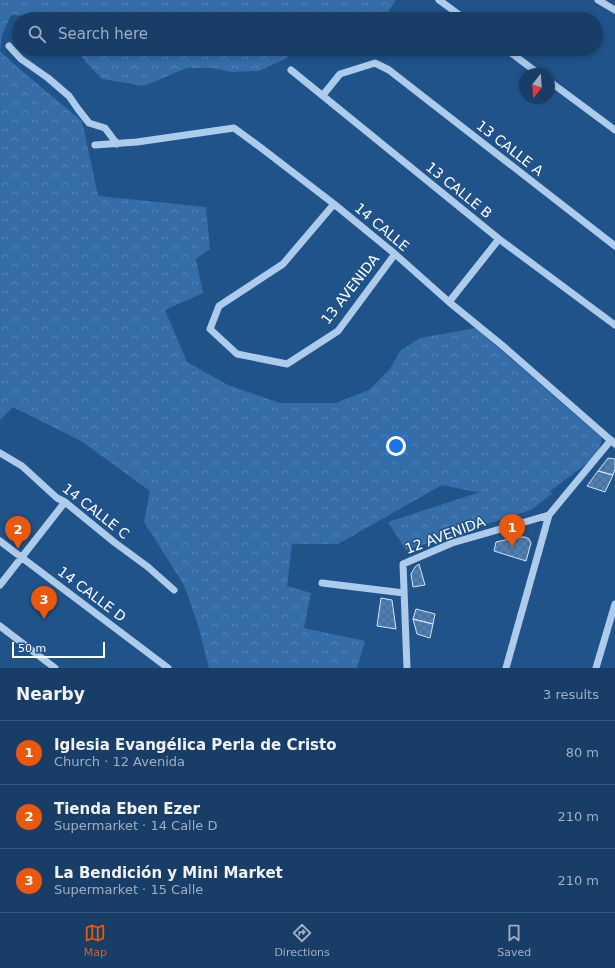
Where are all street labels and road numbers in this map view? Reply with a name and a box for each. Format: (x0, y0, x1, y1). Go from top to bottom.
street label: 13 CALLE A (474, 117, 547, 179)
street label: 13 CALLE B (423, 159, 495, 221)
street label: 14 CALLE (352, 200, 412, 254)
street label: 13 AVENIDA (318, 251, 382, 327)
street label: 14 CALLE C (59, 480, 133, 542)
street label: 12 AVENIDA (403, 513, 488, 557)
street label: 14 CALLE D (55, 563, 129, 625)

